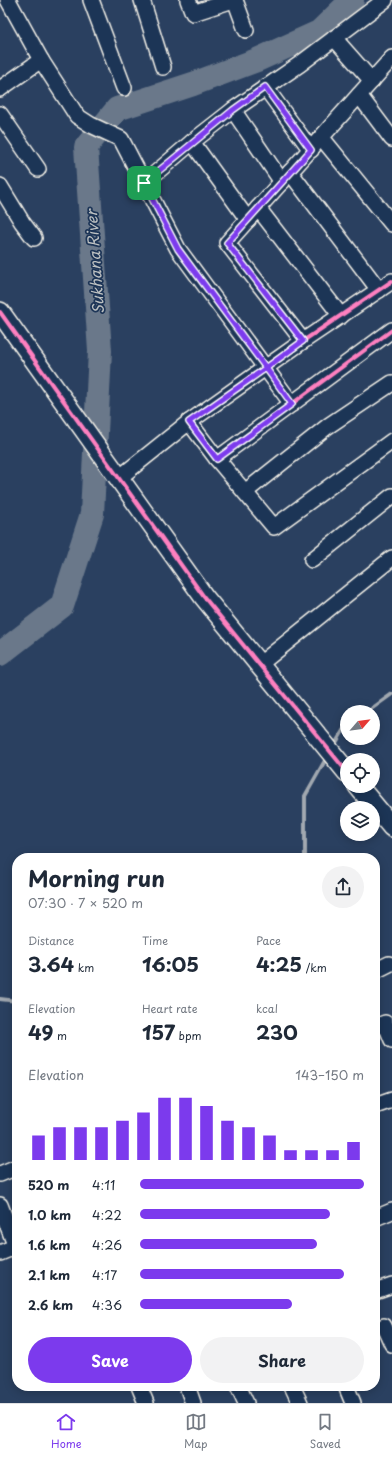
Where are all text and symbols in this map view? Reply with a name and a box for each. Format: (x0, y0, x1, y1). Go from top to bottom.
pin (127, 166, 161, 200)
icon: arrive (133, 172, 155, 194)
water label: Sukhana River (79, 207, 109, 315)
north arrow (340, 705, 380, 745)
map controls (340, 705, 380, 841)
button: locate (340, 753, 380, 793)
button: layers (340, 801, 380, 841)
text: Morning run (28, 861, 165, 894)
button: share (322, 866, 364, 908)
text: 07:30 · 7 × 520 m (28, 893, 143, 912)
text: Distance (28, 932, 74, 949)
text: Time (142, 932, 168, 949)
text: Pace (256, 932, 281, 949)
text: 3.64 (28, 949, 74, 979)
text: 16:05 (142, 949, 199, 979)
text: 4:25 (256, 949, 302, 979)
text: km (74, 959, 94, 976)
text: /km (302, 959, 327, 976)
text: Elevation (28, 1000, 75, 1017)
text: Heart rate (142, 1000, 198, 1017)
text: kcal (256, 1000, 278, 1017)
text: 49 (28, 1017, 53, 1047)
text: 157 (142, 1017, 175, 1047)
text: 230 (256, 1017, 298, 1047)
text: m (53, 1027, 67, 1044)
text: bpm (175, 1027, 202, 1044)
text: Elevation (28, 1065, 84, 1084)
text: 143–150 m (295, 1065, 364, 1084)
text: 520 m (28, 1175, 69, 1194)
text: 4:11 (92, 1175, 115, 1194)
text: 1.0 km (28, 1205, 71, 1224)
text: 4:22 (92, 1205, 122, 1224)
text: 1.6 km (28, 1235, 70, 1254)
text: 4:26 (92, 1235, 122, 1254)
text: 2.1 km (28, 1265, 70, 1284)
text: 4:17 (92, 1265, 117, 1284)
text: 2.6 km (28, 1295, 73, 1314)
text: 4:36 (92, 1295, 122, 1314)
button: Save (28, 1337, 192, 1383)
button: Share (200, 1337, 364, 1383)
tab: Home (51, 1411, 82, 1452)
tab: Map (184, 1411, 207, 1452)
tab: Saved (310, 1411, 341, 1452)

